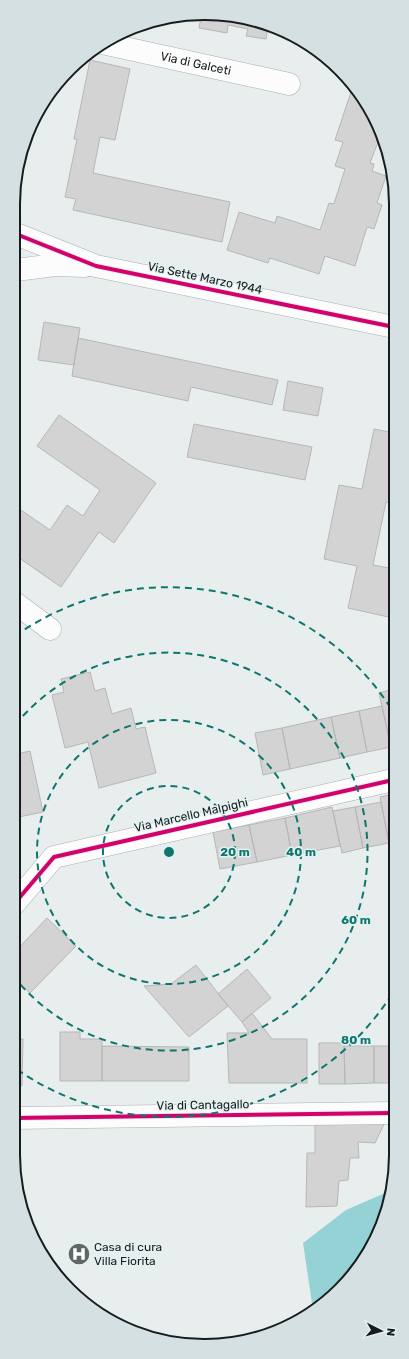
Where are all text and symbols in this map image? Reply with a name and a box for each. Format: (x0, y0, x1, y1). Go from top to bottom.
street label: Via di Galceti (159, 49, 233, 78)
street label: Via Sette Marzo 1944 (146, 259, 264, 297)
street label: Via Marcello Malpighi (133, 795, 249, 835)
centre of rings (162, 845, 176, 859)
text: 20 m (220, 845, 250, 859)
text: 40 m (286, 845, 316, 859)
text: 60 m (341, 913, 371, 927)
text: 80 m (341, 1033, 371, 1047)
street label: Via di Cantagallo (156, 1097, 250, 1113)
place label: Casa di cura Villa Fiorita (94, 1240, 162, 1268)
hospital icon: Casa di cura Villa Fiorita (66, 1241, 92, 1267)
north arrow (361, 1311, 401, 1351)
text: N (384, 1327, 397, 1337)

